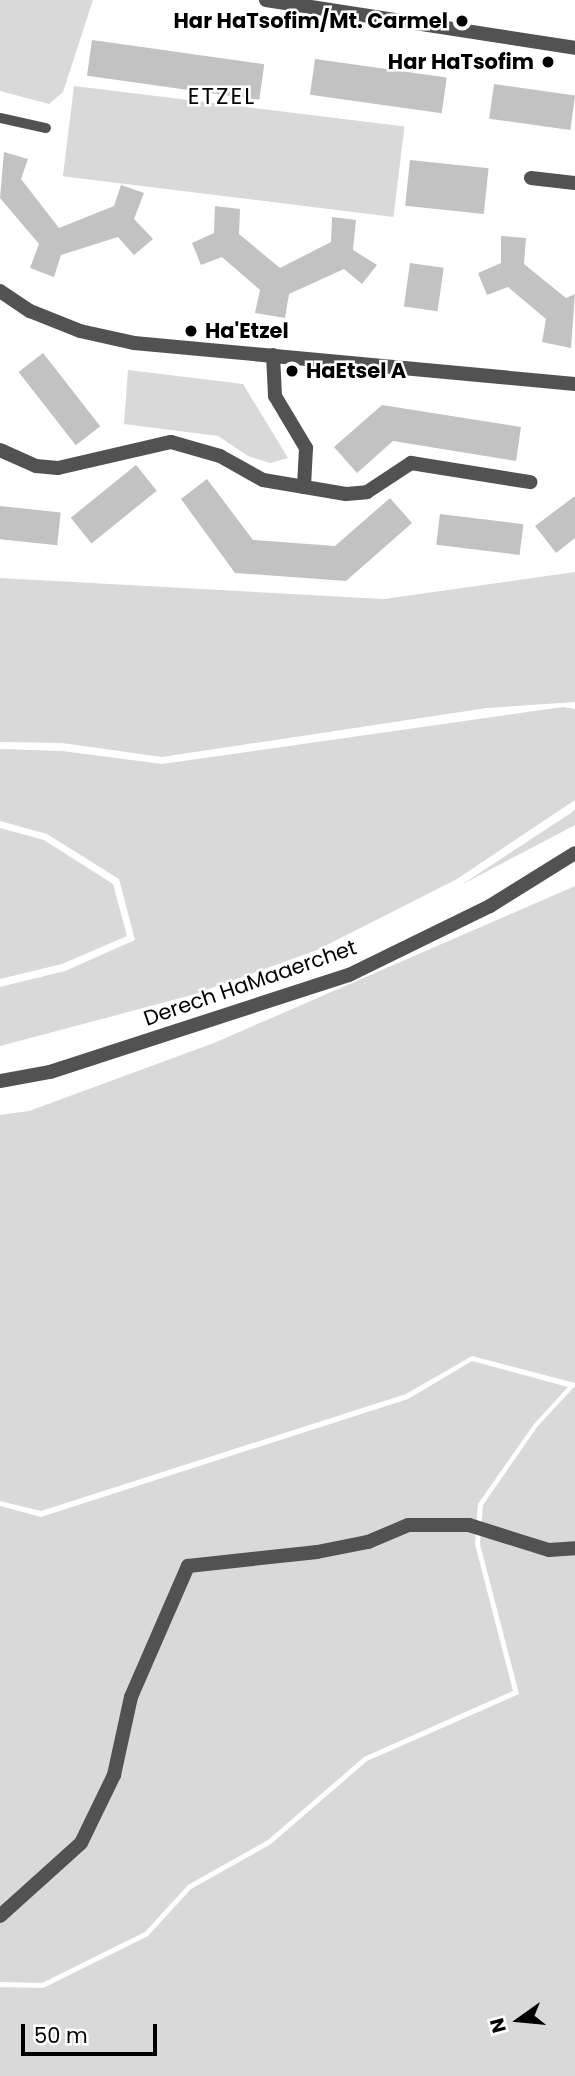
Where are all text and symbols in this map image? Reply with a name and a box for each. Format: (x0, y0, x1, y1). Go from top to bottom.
place label: Har HaTsofim/Mt. Carmel (174, 8, 448, 34)
marker: Har HaTsofim/Mt. Carmel (454, 13, 470, 29)
place label: Har HaTsofim (388, 49, 534, 75)
marker: Har HaTsofim (540, 54, 556, 70)
district label: ETZEL (188, 82, 256, 110)
place label: Ha'Etzel (205, 318, 289, 344)
marker: Ha'Etzel (183, 323, 199, 339)
place label: HaEtsel A (306, 358, 406, 384)
marker: HaEtsel A (284, 363, 300, 379)
street label: Derech HaMaaerchet (140, 935, 360, 1031)
north arrow (484, 1985, 554, 2055)
scale bar (24, 2010, 161, 2054)
text: N (483, 2015, 513, 2036)
text: 50 m (34, 2021, 88, 2050)

